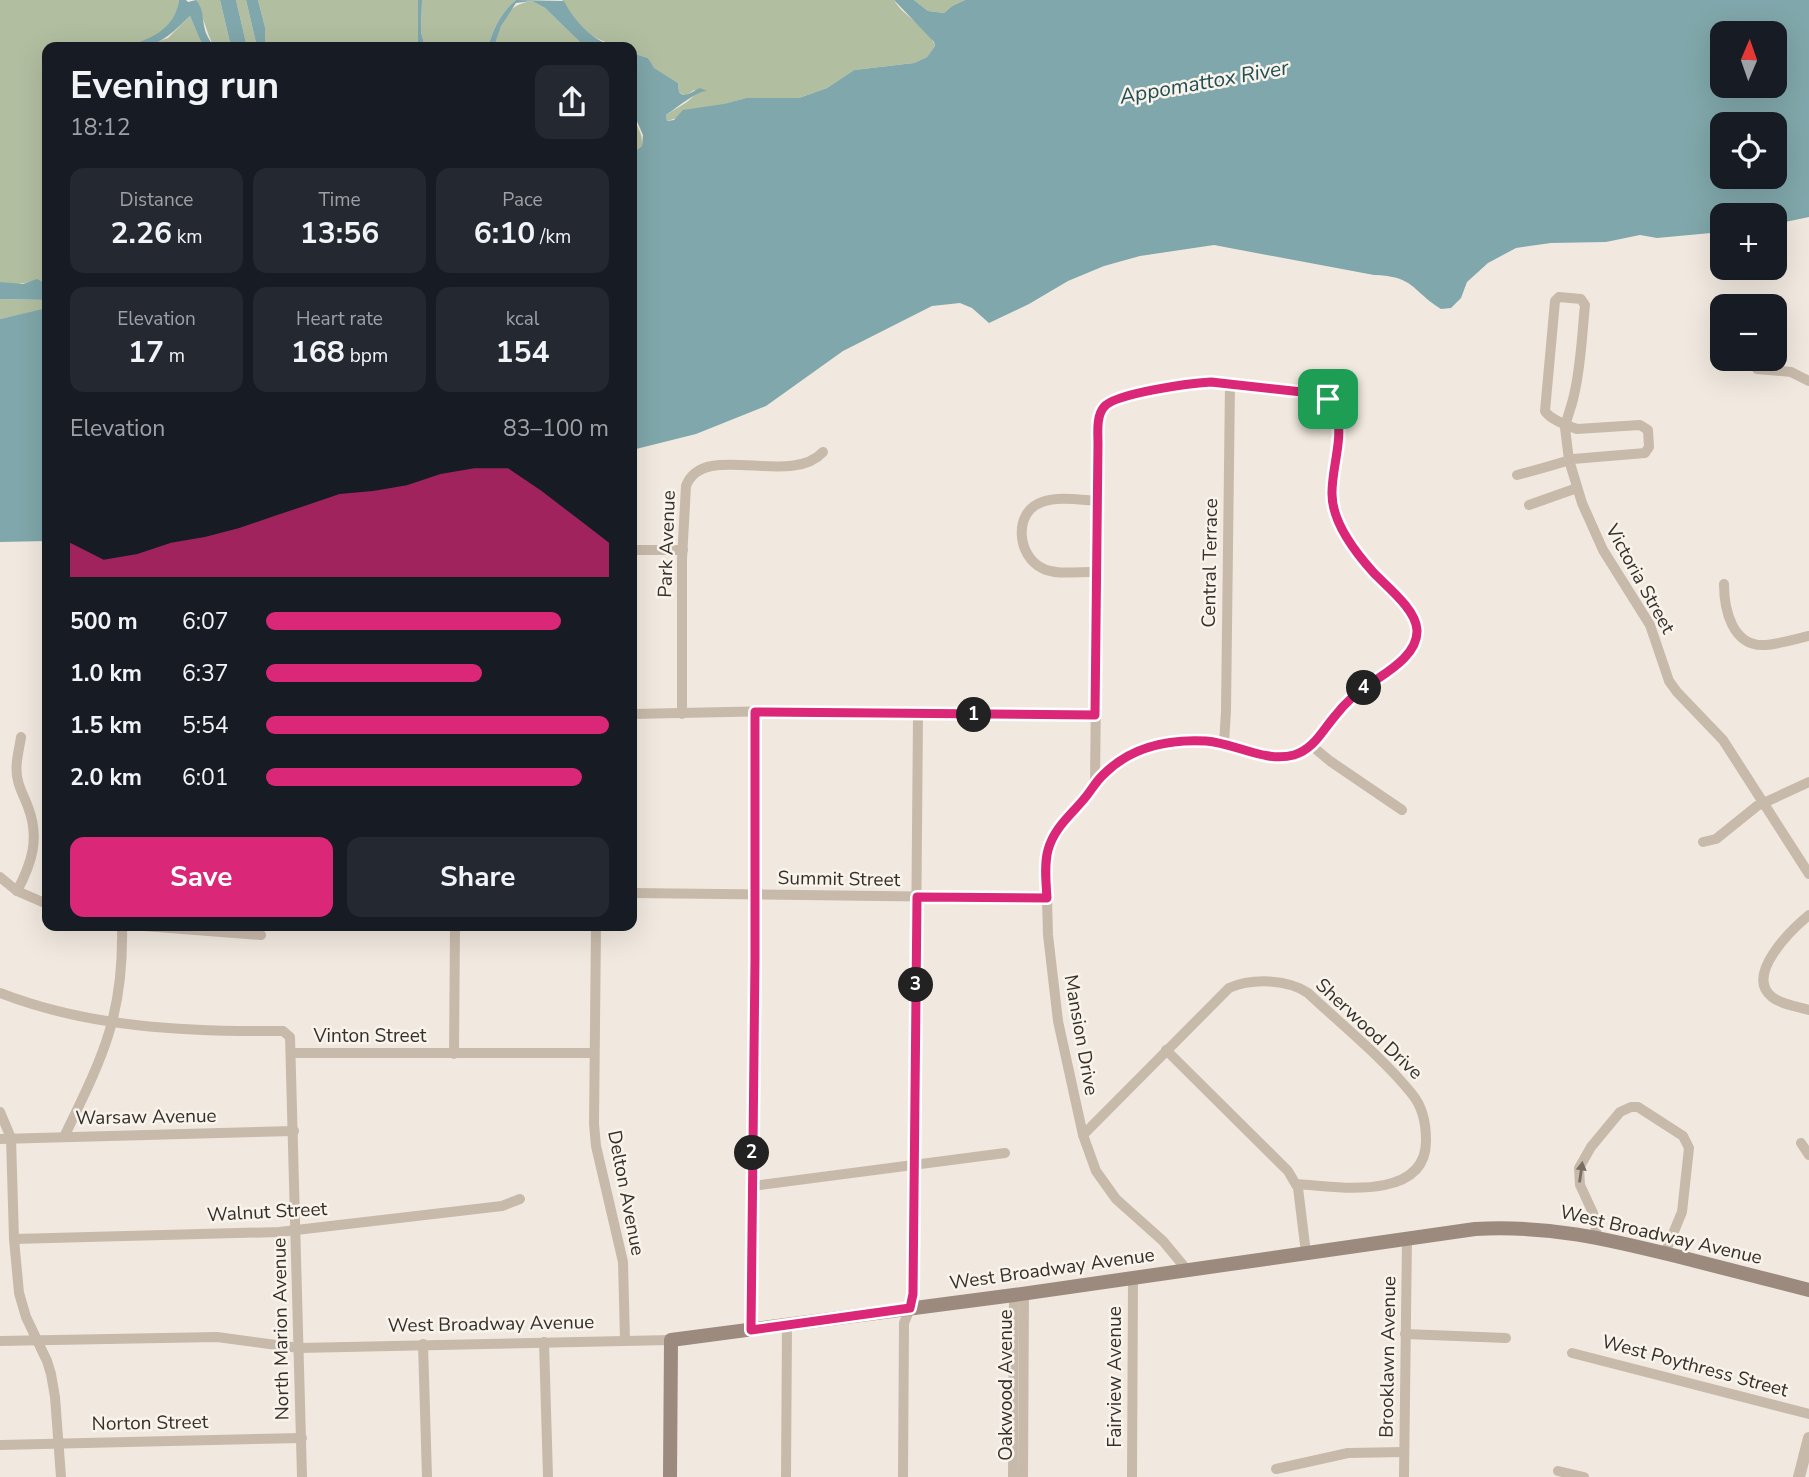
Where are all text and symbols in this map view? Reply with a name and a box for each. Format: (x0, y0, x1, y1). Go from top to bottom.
north arrow (1710, 21, 1787, 98)
map controls (1710, 21, 1787, 371)
water label: Appomattox River (1116, 53, 1291, 111)
text: Evening run (70, 60, 279, 111)
button: share (535, 65, 609, 139)
text: 18:12 (70, 112, 130, 143)
button: locate (1710, 112, 1787, 189)
text: Distance (120, 187, 193, 213)
text: Time (318, 187, 361, 213)
text: Pace (502, 187, 543, 213)
button: + (1710, 203, 1787, 280)
text: 2.26 (110, 213, 172, 254)
text: 13:56 (300, 213, 379, 254)
text: 6:10 (474, 213, 535, 254)
text: km (172, 224, 203, 250)
text: /km (535, 224, 571, 250)
button: − (1710, 294, 1787, 371)
text: Elevation (117, 306, 196, 332)
text: Heart rate (296, 306, 383, 332)
text: kcal (506, 306, 539, 332)
text: 17 (128, 332, 164, 373)
text: 168 (291, 332, 345, 373)
text: 154 (496, 332, 550, 373)
text: m (164, 343, 185, 369)
text: bpm (345, 343, 388, 369)
pin (1298, 369, 1358, 429)
icon: arrive (1309, 380, 1347, 418)
text: Elevation (70, 413, 165, 444)
text: 83–100 m (503, 413, 609, 444)
street label: Park Avenue (652, 490, 682, 598)
street label: Central Terrace (1196, 498, 1224, 628)
street label: Victoria Street (1599, 519, 1681, 639)
text: 500 m (70, 606, 138, 637)
text: 6:07 (182, 606, 229, 637)
text: 1.0 km (70, 658, 142, 689)
text: 6:37 (182, 658, 229, 689)
pin: 4 (1346, 670, 1382, 706)
text: 4 (1358, 674, 1369, 700)
pin: 1 (956, 698, 992, 732)
text: 1 (968, 701, 979, 727)
text: 1.5 km (70, 710, 142, 741)
text: 5:54 (182, 710, 229, 741)
text: 2.0 km (70, 762, 142, 793)
text: 6:01 (182, 762, 229, 793)
button: Save (70, 837, 333, 917)
button: Share (347, 837, 609, 917)
street label: Summit Street (777, 865, 901, 893)
pin: 3 (898, 968, 934, 1002)
text: 3 (910, 971, 921, 997)
street label: Sherwood Drive (1310, 972, 1428, 1086)
street label: Mansion Drive (1058, 973, 1104, 1097)
street label: Vinton Street (313, 1023, 427, 1049)
street label: Warsaw Avenue (75, 1103, 217, 1131)
street label: Delton Avenue (601, 1128, 651, 1258)
pin: 2 (734, 1136, 770, 1170)
text: 2 (746, 1139, 757, 1165)
one-way arrow (1576, 1161, 1587, 1183)
street label: Walnut Street (206, 1196, 328, 1228)
street label: West Broadway Avenue (1557, 1199, 1765, 1271)
street label: North Marion Avenue (266, 1237, 296, 1421)
street label: West Broadway Avenue (948, 1242, 1156, 1296)
street label: Brooklawn Avenue (1374, 1276, 1402, 1438)
street label: Fairview Avenue (1102, 1306, 1128, 1448)
street label: West Broadway Avenue (387, 1309, 595, 1339)
street label: Oakwood Avenue (993, 1309, 1019, 1461)
street label: West Poythress Street (1599, 1329, 1791, 1403)
street label: Norton Street (92, 1409, 209, 1437)

